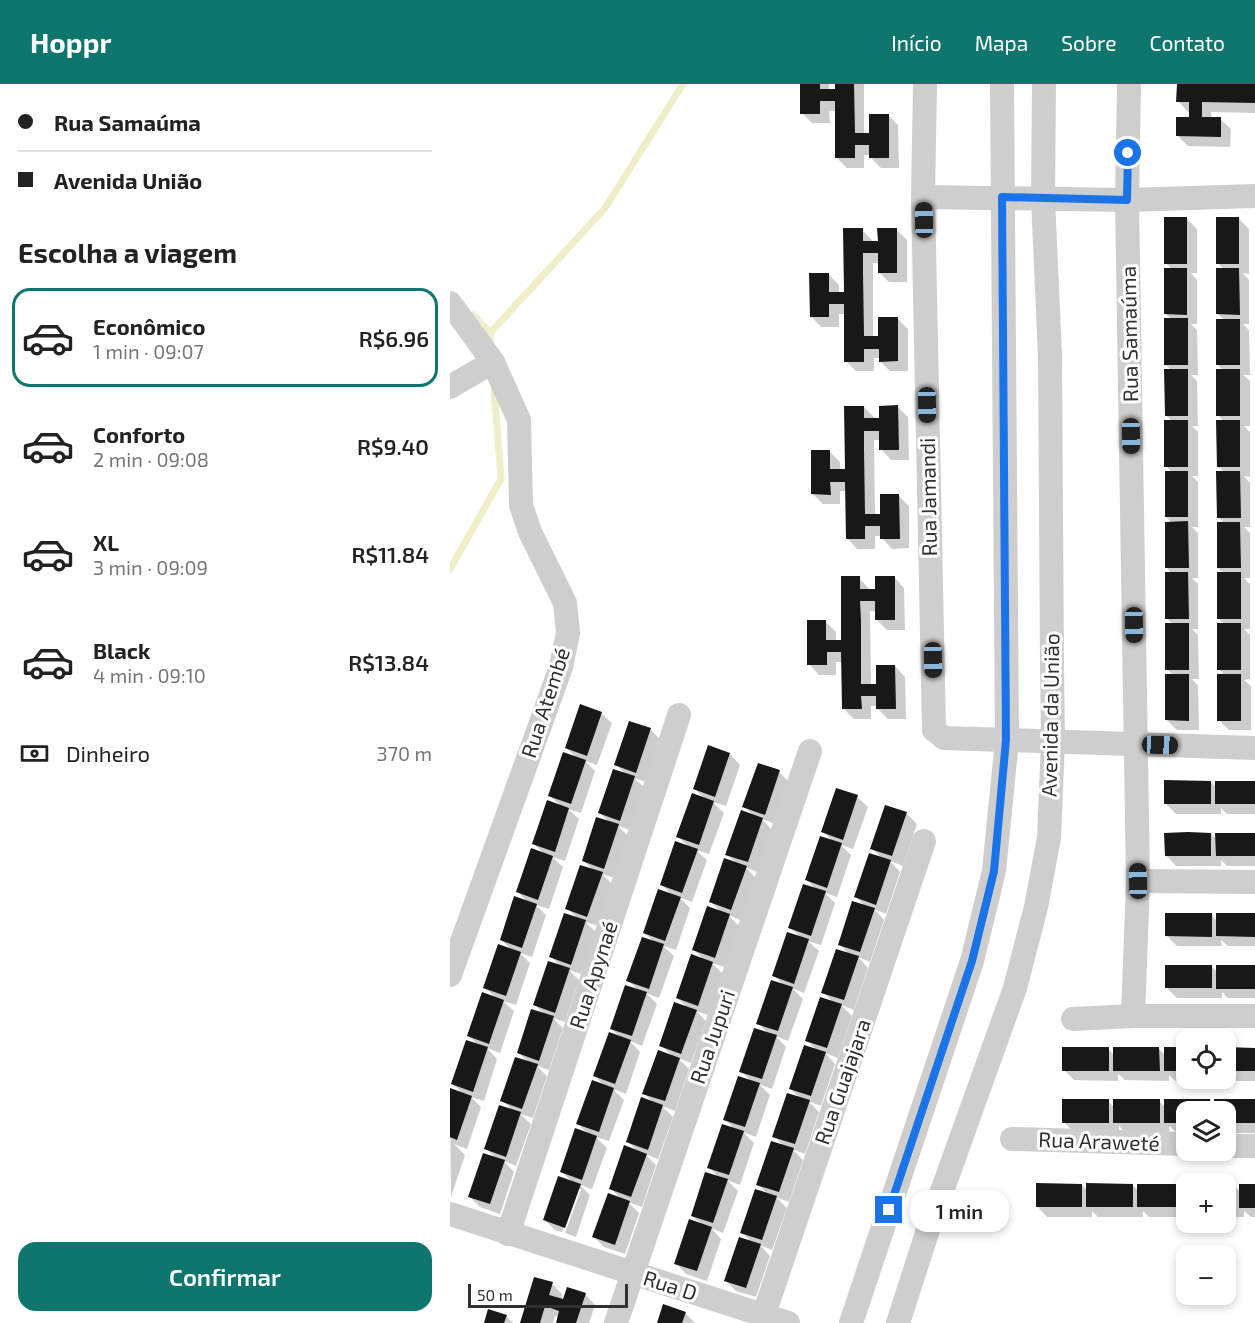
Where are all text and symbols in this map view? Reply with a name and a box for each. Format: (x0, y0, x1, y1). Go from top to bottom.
text: Hoppr (30, 25, 111, 59)
text: Início (891, 30, 942, 55)
text: Mapa (975, 30, 1028, 55)
text: Sobre (1061, 30, 1116, 55)
text: Contato (1149, 30, 1225, 55)
text: Rua Samaúma (54, 109, 201, 135)
route start (1114, 139, 1141, 166)
text: Avenida União (54, 167, 202, 193)
car (915, 202, 933, 238)
text: Escolha a viagem (18, 236, 237, 268)
street label: Rua Samaúma (1115, 266, 1142, 402)
icon: car (21, 311, 75, 365)
text: Econômico (93, 313, 205, 339)
text: R$6.96 (359, 325, 429, 351)
text: 1 min · 09:07 (93, 339, 204, 363)
car (918, 387, 936, 423)
car (1122, 418, 1140, 454)
icon: car (21, 419, 75, 473)
text: Conforto (93, 421, 185, 447)
text: R$9.40 (357, 433, 429, 459)
street label: Rua Jamandi (914, 437, 941, 557)
text: 2 min · 09:08 (93, 447, 209, 471)
icon: car (21, 527, 75, 581)
text: XL (93, 529, 119, 555)
text: R$11.84 (351, 541, 429, 567)
text: 3 min · 09:09 (93, 555, 208, 579)
car (1125, 607, 1143, 643)
street label: Avenida da União (1036, 633, 1063, 797)
icon: car (21, 635, 75, 689)
text: Black (93, 637, 150, 663)
car (924, 642, 942, 678)
street label: Rua Atembé (515, 644, 574, 761)
text: R$13.84 (348, 649, 429, 675)
text: 4 min · 09:10 (93, 663, 206, 687)
car (1142, 735, 1178, 755)
icon: cash (18, 737, 51, 770)
text: Dinheiro (66, 740, 150, 766)
text: 370 m (377, 741, 432, 765)
car (1129, 863, 1147, 899)
street label: Rua Apynaé (563, 917, 622, 1032)
street label: Rua Jupuri (684, 986, 739, 1087)
street label: Rua Guajajara (808, 1015, 876, 1148)
map controls (1176, 1029, 1236, 1305)
button: locate (1176, 1029, 1236, 1089)
button: layers (1176, 1101, 1236, 1161)
street label: Rua Araweté (1038, 1126, 1160, 1155)
button: + (1176, 1173, 1236, 1233)
callout: 1 min (910, 1189, 1009, 1231)
route end (875, 1196, 902, 1223)
text: 1 min (936, 1199, 983, 1223)
button: Confirmar (18, 1242, 432, 1311)
button: − (1176, 1245, 1236, 1305)
street label: Rua D (640, 1264, 701, 1305)
scale bar (468, 1281, 628, 1308)
text: 50 m (477, 1285, 513, 1304)

